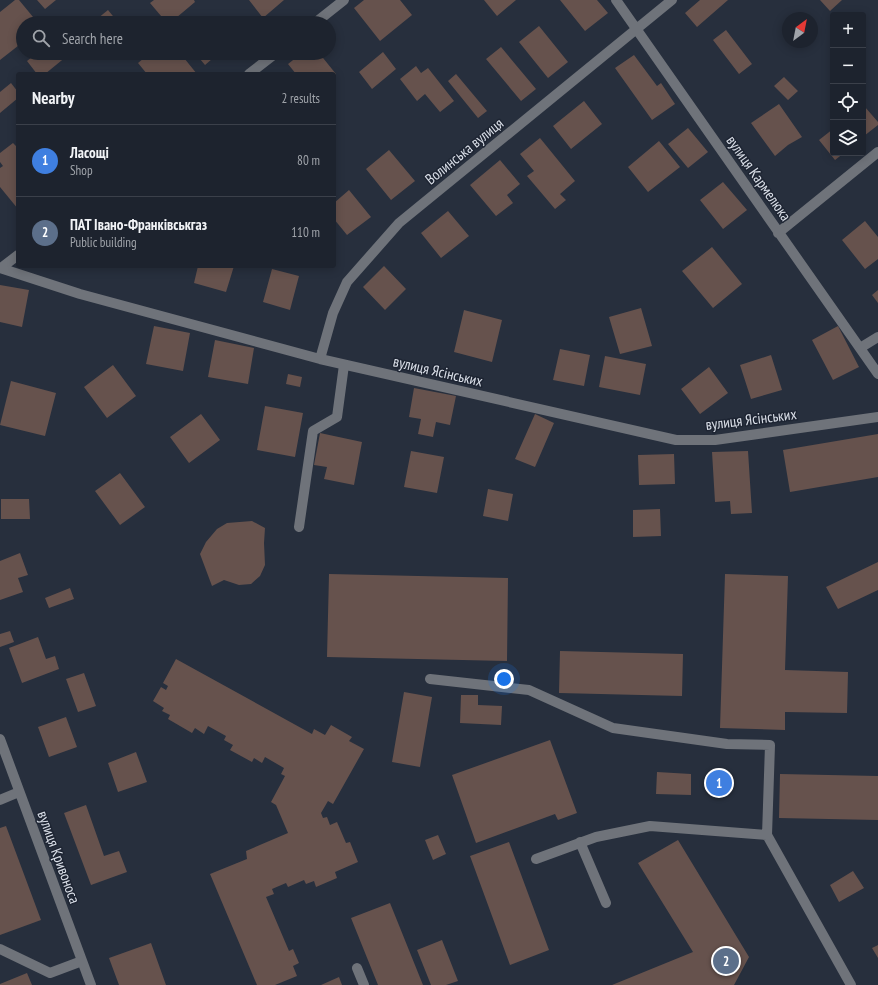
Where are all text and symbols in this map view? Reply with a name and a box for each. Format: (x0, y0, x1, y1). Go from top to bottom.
north arrow (782, 12, 818, 48)
map controls (830, 12, 866, 156)
button: + (830, 12, 866, 48)
search box (16, 16, 336, 60)
icon: search (30, 27, 52, 49)
text: Search here (62, 29, 123, 48)
button: − (830, 48, 866, 84)
button: locate (830, 84, 866, 120)
text: Nearby (32, 87, 75, 109)
text: 2 results (281, 90, 320, 107)
street label: Волинська вулиця (421, 113, 507, 188)
button: layers (830, 120, 866, 156)
street label: вулиця Кармелюка (722, 132, 796, 224)
text: Ласощі (70, 143, 109, 162)
text: 1 (42, 152, 48, 169)
text: 80 m (297, 152, 320, 169)
text: Shop (70, 162, 93, 179)
text: ПАТ Івано-Франківськгаз (70, 215, 207, 234)
text: 2 (42, 224, 48, 241)
text: 110 m (291, 224, 320, 241)
text: Public building (70, 234, 137, 251)
street label: вулиця Ясінських (391, 351, 485, 391)
street label: вулиця Ясінських (704, 404, 798, 434)
your location (494, 669, 514, 689)
pin: 1 (706, 768, 732, 798)
street label: вулиця Кривоноса (33, 808, 85, 906)
pin: 2 (713, 946, 739, 976)

